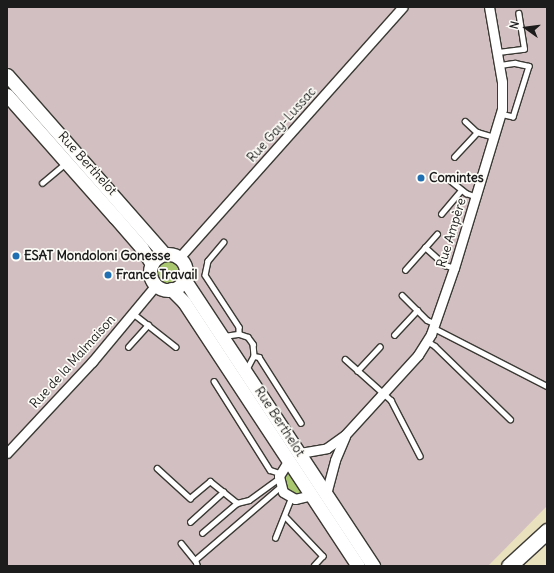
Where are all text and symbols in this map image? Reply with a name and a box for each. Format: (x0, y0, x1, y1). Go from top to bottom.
north arrow (506, 8, 546, 48)
text: N (507, 20, 522, 30)
street label: Rue Gay-Lussac (244, 84, 320, 166)
street label: Rue Berthelot (54, 129, 120, 199)
place label: Comintes (429, 170, 484, 186)
marker: Comintes (416, 173, 426, 183)
street label: Rue Ampère (434, 196, 470, 270)
place label: ESAT Mondoloni Gonesse (24, 248, 170, 264)
marker: ESAT Mondoloni Gonesse (11, 251, 21, 261)
place label: France Travail (116, 267, 197, 283)
marker: France Travail (103, 270, 113, 280)
street label: Rue de la Malmaison (27, 312, 119, 412)
street label: Rue Berthelot (251, 384, 307, 460)

